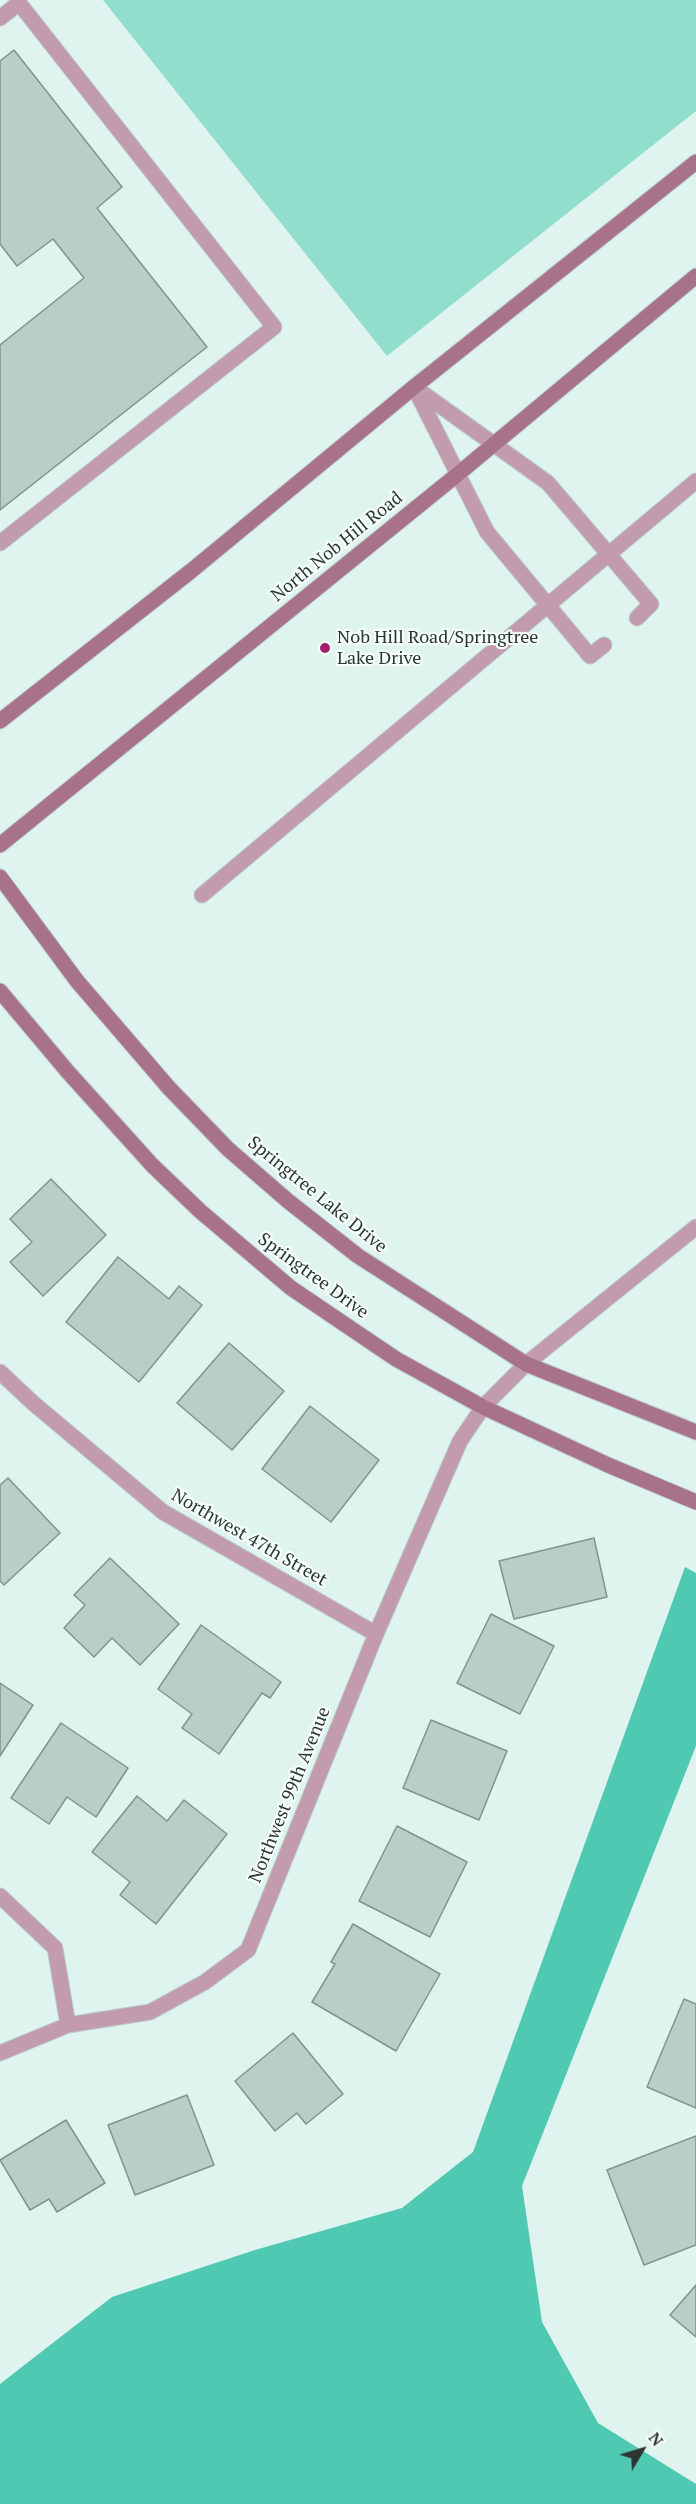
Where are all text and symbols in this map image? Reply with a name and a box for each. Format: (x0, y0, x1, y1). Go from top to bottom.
street label: North Nob Hill Road (267, 487, 407, 607)
place label: Nob Hill Road/Springtree Lake Drive (337, 627, 538, 670)
marker: Nob Hill Road/Springtree Lake Drive (318, 641, 332, 655)
street label: Springtree Lake Drive (243, 1132, 391, 1258)
street label: Springtree Drive (254, 1229, 372, 1323)
street label: Northwest 47th Street (167, 1485, 331, 1591)
street label: Northwest 99th Avenue (245, 1704, 335, 1886)
north arrow (612, 2420, 672, 2480)
text: N (644, 2427, 669, 2450)

